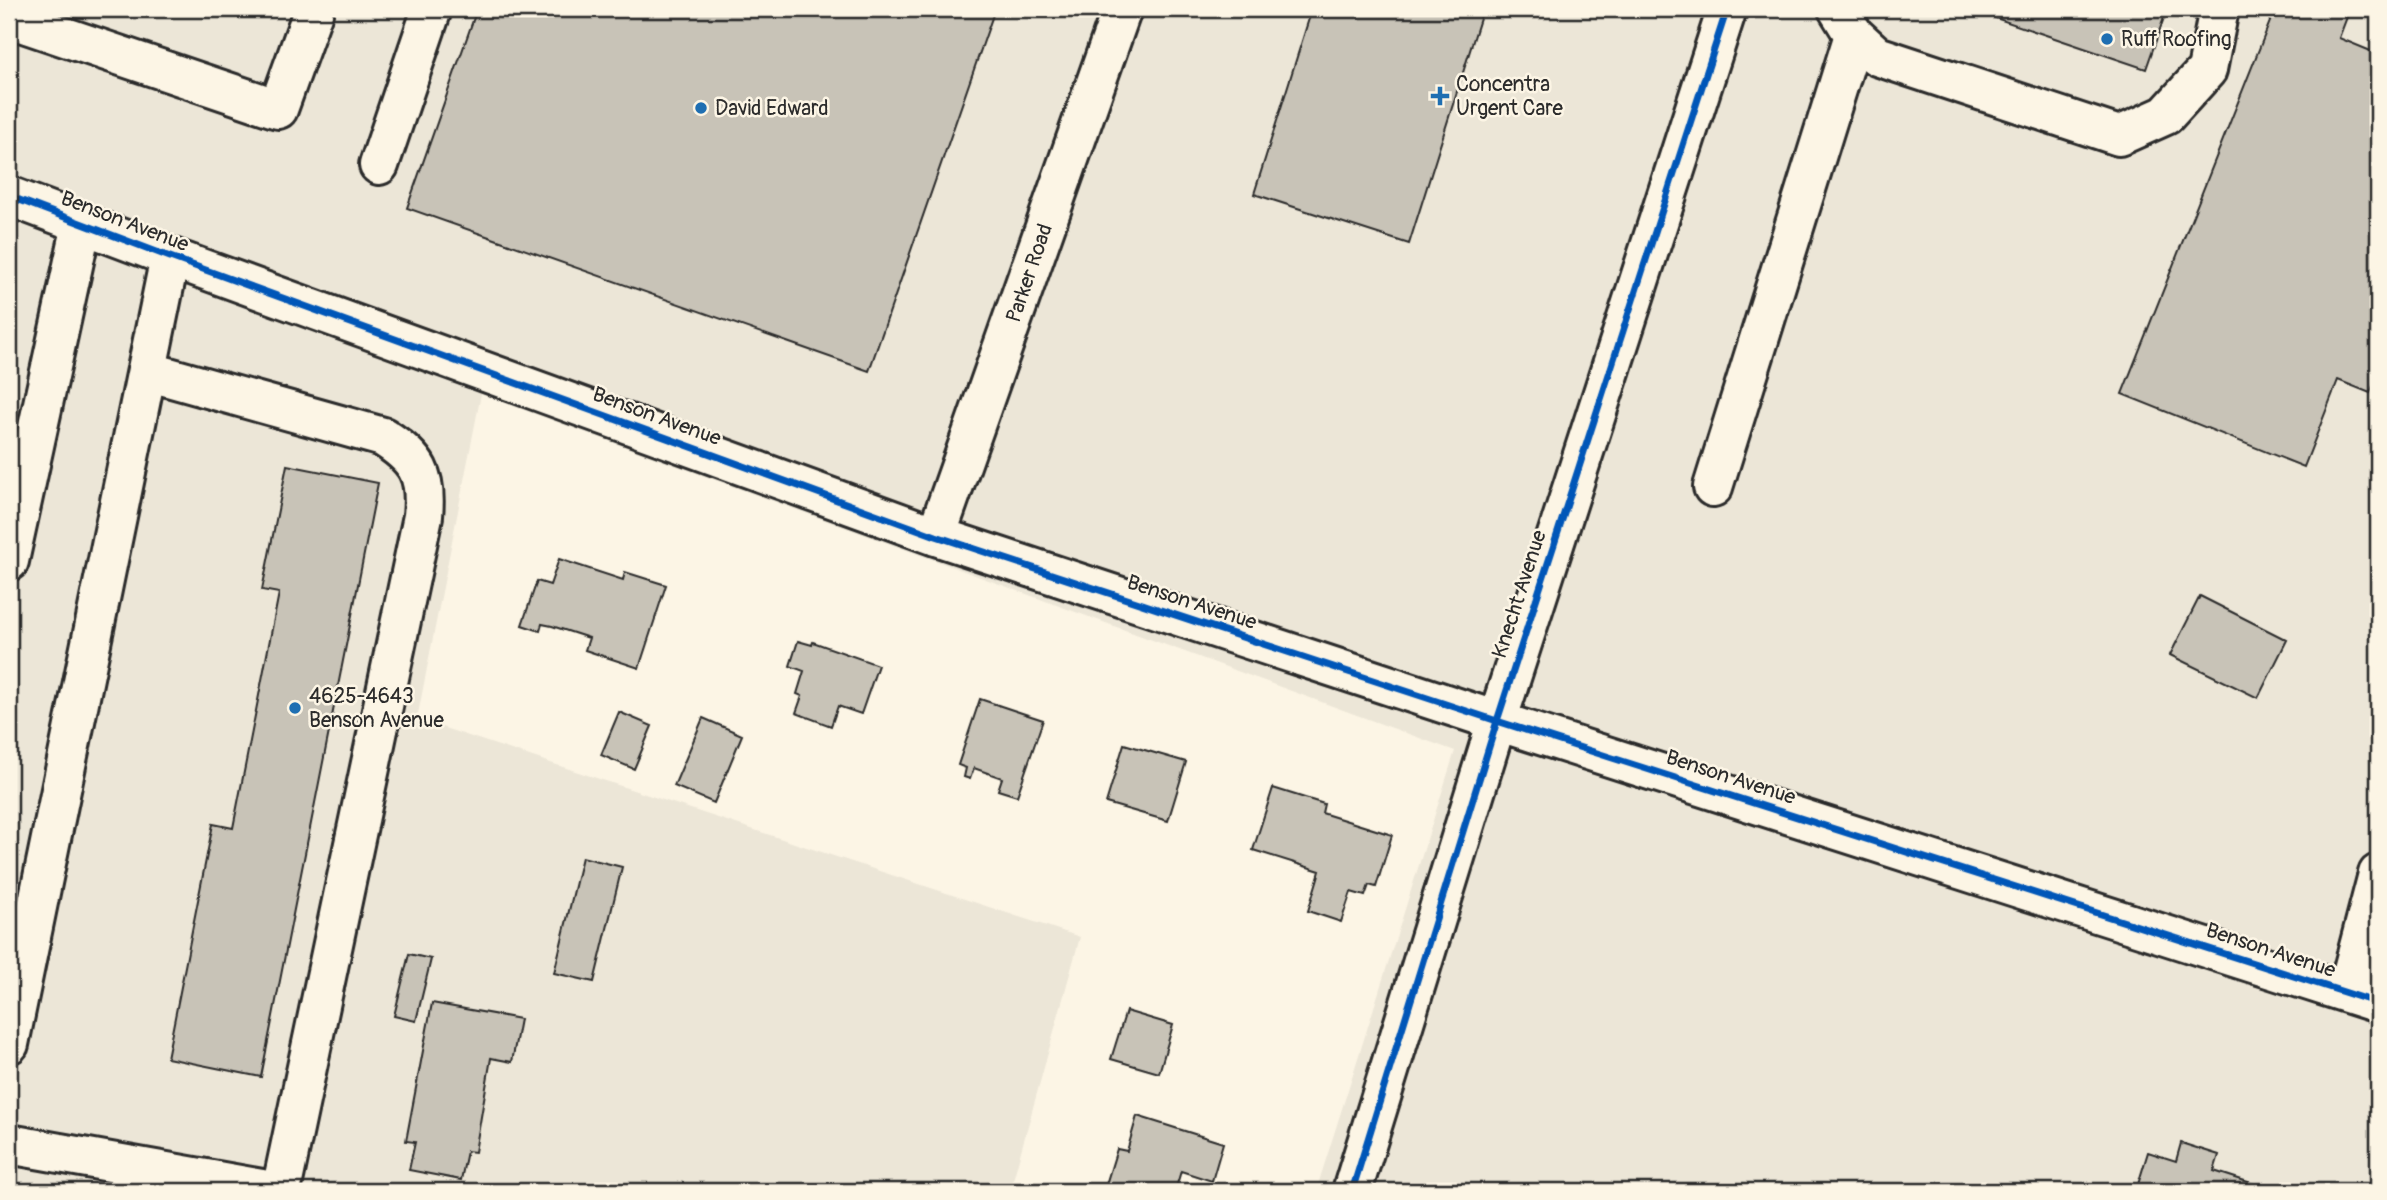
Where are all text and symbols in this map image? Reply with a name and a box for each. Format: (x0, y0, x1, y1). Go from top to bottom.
place label: Ruff Roofing (2121, 26, 2231, 53)
marker: Ruff Roofing (2099, 31, 2115, 47)
place label: Concentra Urgent Care (1456, 71, 1563, 122)
marker: Concentra Urgent Care (1430, 86, 1450, 106)
place label: David Edward (715, 95, 828, 122)
marker: David Edward (693, 100, 709, 116)
street label: Benson Avenue (57, 185, 193, 258)
street label: Parker Road (1000, 220, 1059, 326)
street label: Benson Avenue (589, 381, 725, 452)
street label: Knecht Avenue (1486, 526, 1553, 662)
street label: Benson Avenue (1124, 569, 1261, 636)
place label: 4625-4643 Benson Avenue (309, 683, 444, 734)
marker: 4625-4643 Benson Avenue (287, 700, 303, 716)
street label: Benson Avenue (1663, 744, 1800, 811)
street label: Benson Avenue (2203, 917, 2340, 984)

